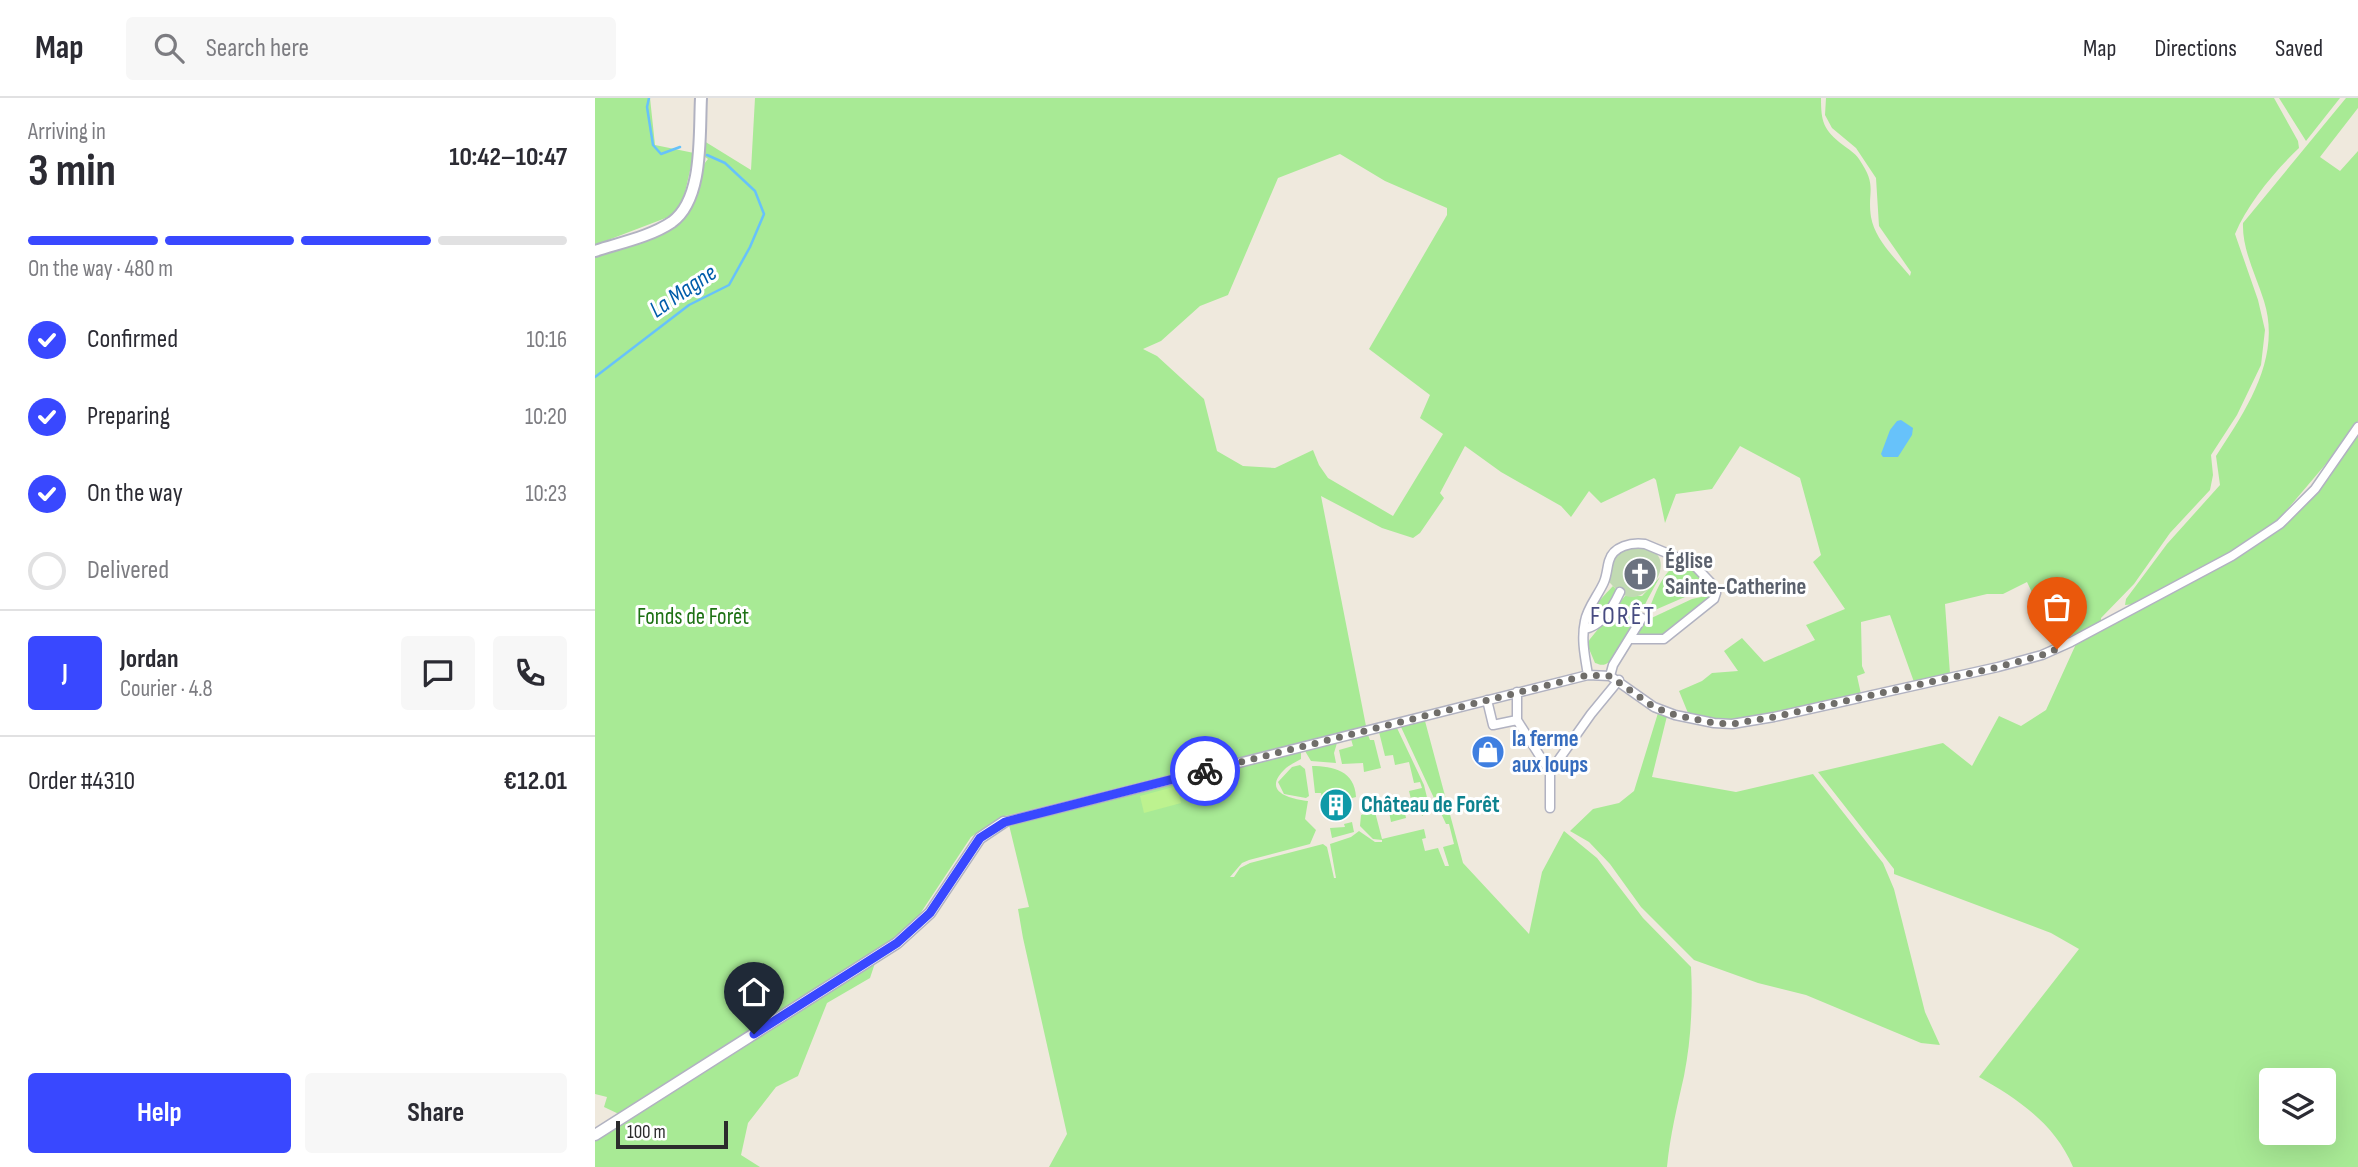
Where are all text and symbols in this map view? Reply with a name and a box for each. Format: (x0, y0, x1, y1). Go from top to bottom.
search box (126, 17, 616, 80)
text: Map (35, 28, 84, 68)
icon: search (150, 29, 188, 67)
text: Search here (206, 33, 309, 64)
text: Map (2083, 34, 2116, 63)
text: Directions (2154, 34, 2237, 63)
text: Saved (2275, 34, 2323, 63)
text: Arriving in (28, 118, 106, 146)
text: 10:42–10:47 (449, 142, 567, 173)
text: 3 min (28, 144, 116, 199)
text: On the way · 480 m (28, 255, 173, 283)
water label: La Magne (644, 258, 722, 324)
icon: check (28, 321, 66, 359)
text: Confirmed (87, 324, 178, 355)
text: 10:16 (526, 326, 567, 354)
icon: check (28, 398, 66, 436)
text: Preparing (87, 401, 170, 432)
text: 10:20 (525, 403, 567, 431)
icon: check (28, 475, 66, 513)
text: On the way (87, 478, 183, 509)
text: 10:23 (525, 480, 567, 508)
place label: Église Sainte-Catherine (1665, 547, 1806, 601)
text: Delivered (87, 555, 169, 586)
church icon: Église Sainte-Catherine (1621, 555, 1659, 593)
pin (2027, 577, 2087, 649)
icon: bag (2038, 588, 2076, 626)
district label: FORÊT (1590, 601, 1656, 632)
park label: Fonds de Forêt (637, 603, 749, 631)
button: chat (401, 636, 475, 710)
button: phone (493, 636, 567, 710)
text: Jordan (120, 644, 178, 675)
text: J (62, 658, 68, 689)
text: Courier · 4.8 (120, 675, 213, 703)
place label: la ferme aux loups (1512, 725, 1588, 779)
shop icon: la ferme aux loups (1469, 733, 1507, 771)
courier (1170, 736, 1240, 806)
icon: bike (1186, 752, 1224, 790)
text: Order #4310 (28, 766, 135, 797)
text: €12.01 (504, 766, 567, 797)
building icon: Château de Forêt (1317, 786, 1355, 824)
place label: Château de Forêt (1361, 791, 1500, 819)
pin (724, 962, 784, 1034)
icon: home (735, 973, 773, 1011)
map controls (2259, 1068, 2336, 1145)
button: layers (2259, 1068, 2336, 1145)
button: Help (28, 1073, 291, 1153)
button: Share (305, 1073, 567, 1153)
scale bar (616, 1118, 728, 1150)
text: 100 m (627, 1121, 666, 1144)

